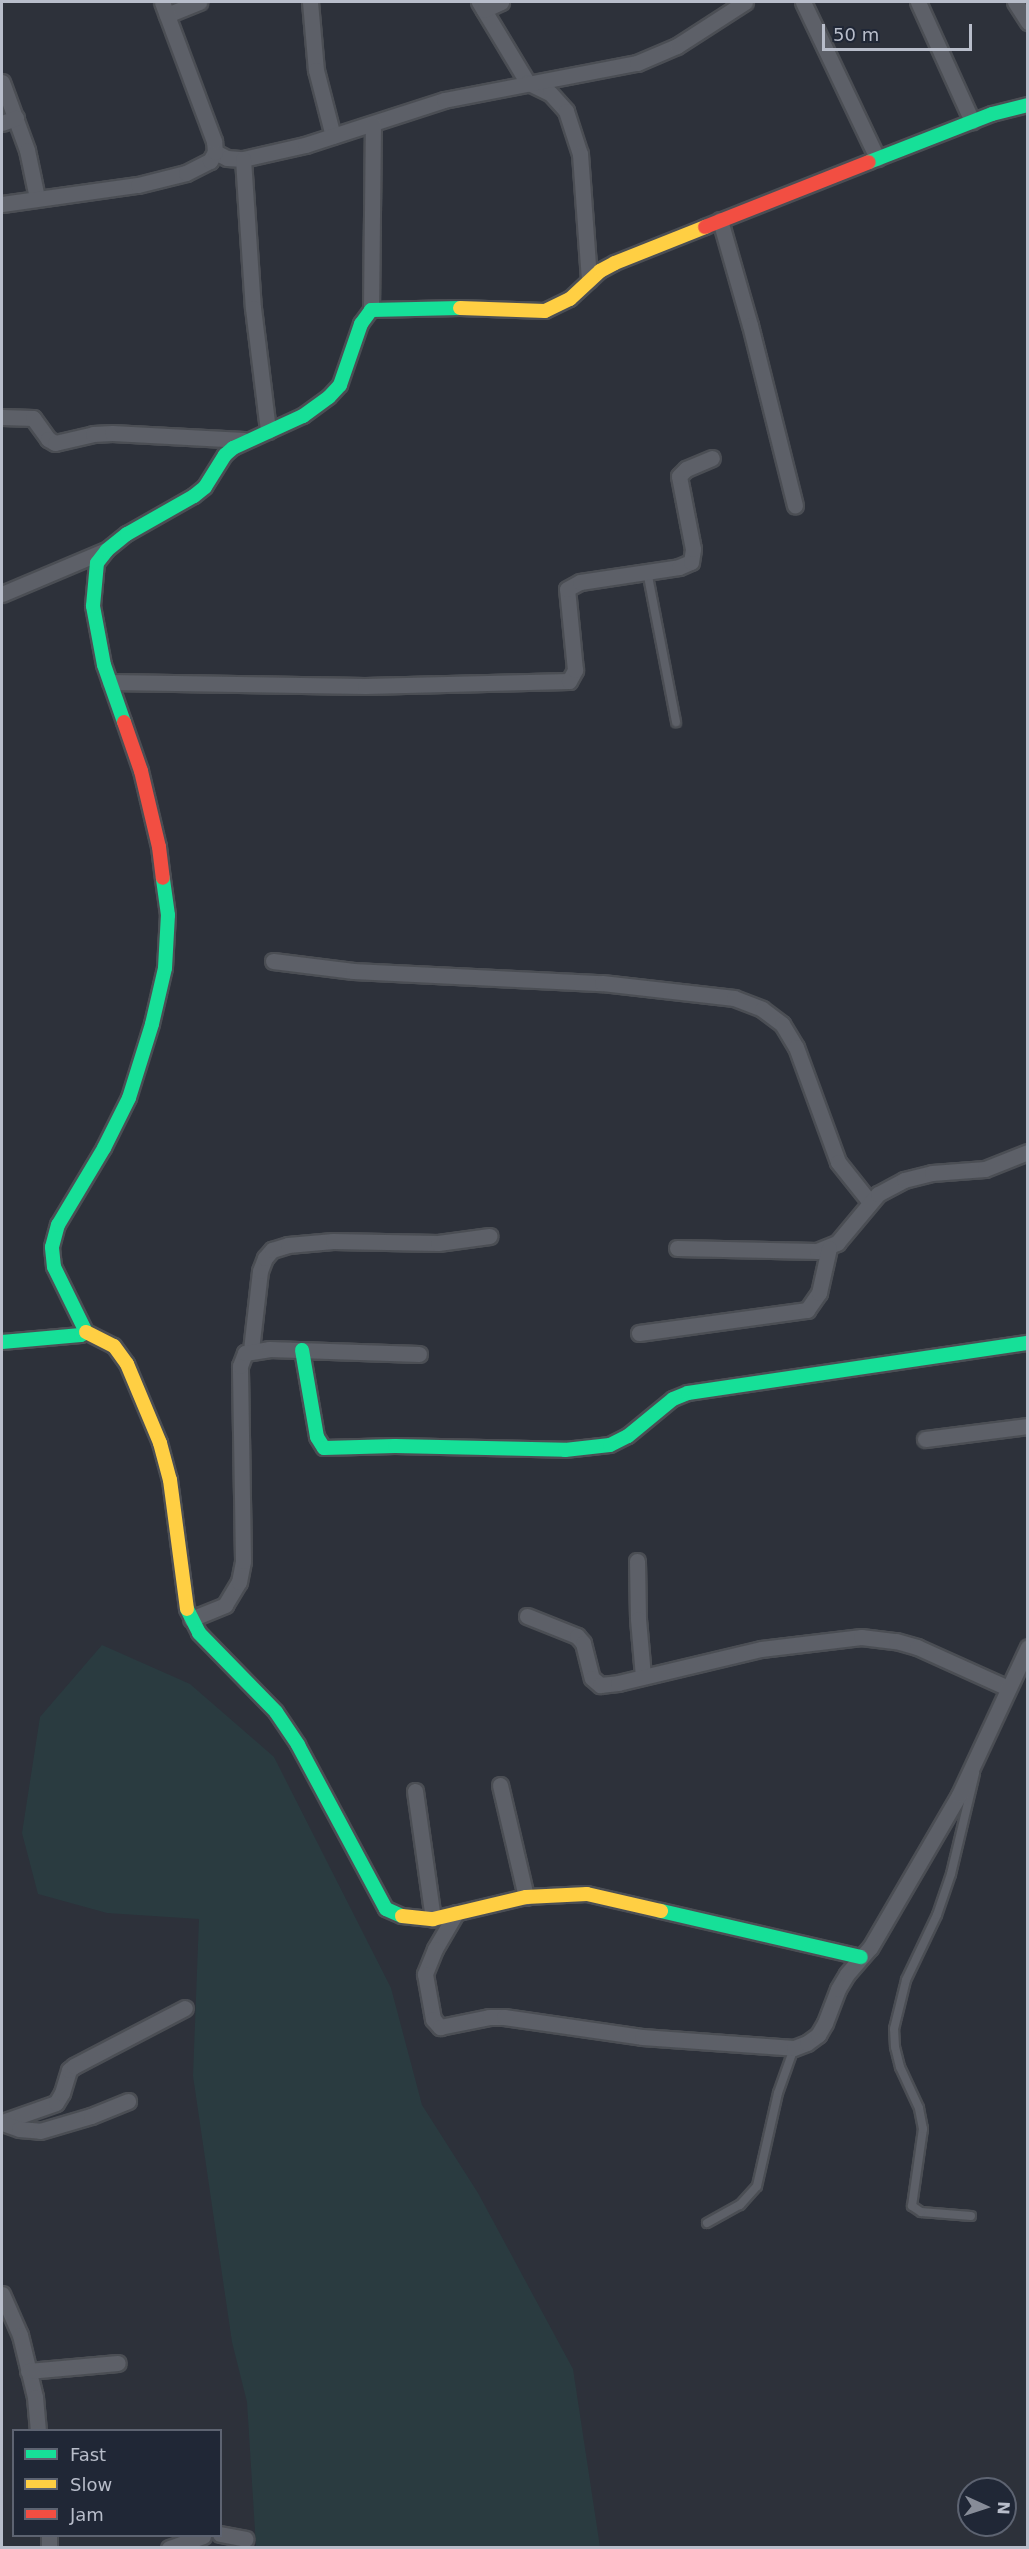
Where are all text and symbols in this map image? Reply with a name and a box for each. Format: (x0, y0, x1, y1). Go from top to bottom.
scale bar (825, 12, 975, 50)
text: 50 m (833, 24, 879, 45)
legend (12, 2429, 222, 2537)
text: Fast (70, 2444, 106, 2465)
text: Slow (70, 2474, 112, 2495)
north arrow (957, 2477, 1017, 2537)
text: N (994, 2501, 1013, 2515)
text: Jam (70, 2504, 104, 2525)

